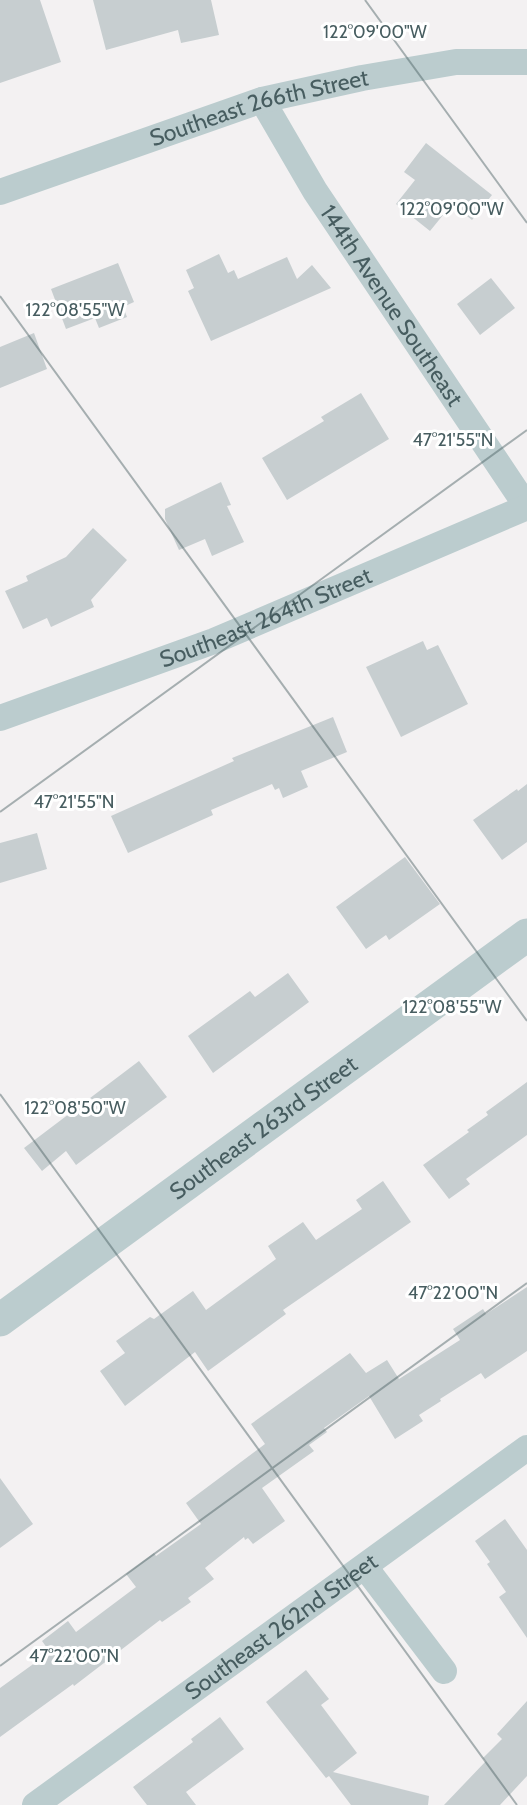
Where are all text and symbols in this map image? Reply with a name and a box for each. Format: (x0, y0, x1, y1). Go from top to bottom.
text: 122°09'00"W (323, 21, 427, 43)
street label: Southeast 266th Street (146, 63, 371, 152)
text: 122°09'00"W (400, 198, 504, 220)
street label: 144th Avenue Southeast (314, 199, 469, 411)
text: 122°08'55"W (26, 299, 124, 321)
text: 47°21'55"N (412, 429, 494, 451)
street label: Southeast 264th Street (156, 561, 376, 673)
text: 47°21'55"N (33, 791, 115, 813)
text: 122°08'55"W (403, 996, 501, 1018)
street label: Southeast 263rd Street (164, 1050, 363, 1205)
text: 122°08'50"W (24, 1097, 126, 1119)
text: 47°22'00"N (408, 1282, 498, 1304)
street label: Southeast 262nd Street (179, 1547, 383, 1706)
text: 47°22'00"N (29, 1645, 119, 1667)

